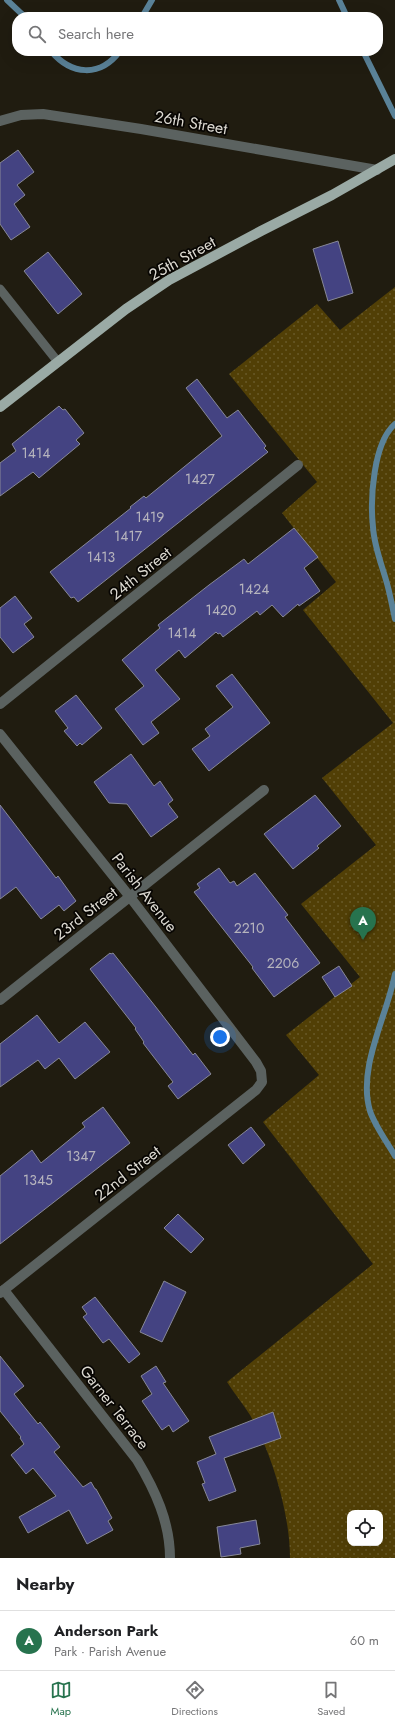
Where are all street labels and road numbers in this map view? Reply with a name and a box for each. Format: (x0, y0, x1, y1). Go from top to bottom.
street label: 26th Street (153, 105, 229, 140)
street label: 25th Street (145, 231, 220, 286)
street label: 24th Street (104, 541, 176, 606)
street label: Parish Avenue (106, 848, 183, 937)
street label: 23rd Street (49, 881, 122, 946)
street label: 22nd Street (89, 1140, 166, 1207)
street label: Garner Terrace (74, 1360, 155, 1454)

